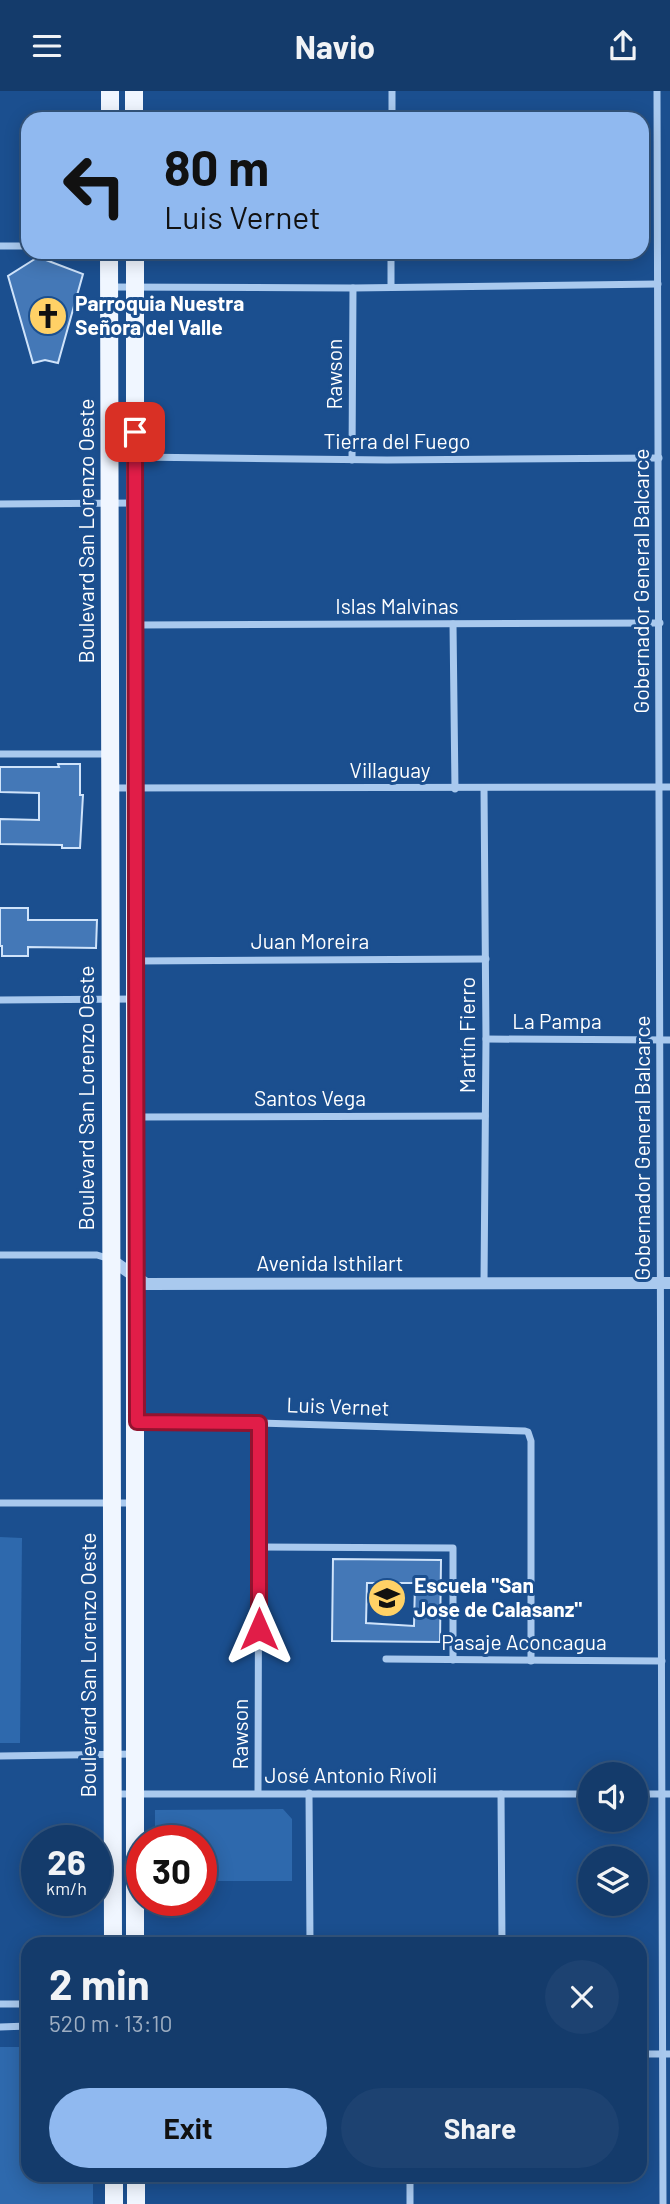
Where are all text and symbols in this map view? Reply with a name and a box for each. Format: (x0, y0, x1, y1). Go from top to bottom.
icon: menu (28, 27, 66, 65)
text: Navio (295, 27, 375, 65)
icon: share (604, 27, 642, 65)
text: 80 m (164, 137, 269, 196)
icon: left (49, 140, 140, 231)
text: Luis Vernet (164, 197, 321, 235)
place label: Parroquia Nuestra Señora del Valle (75, 290, 244, 339)
church icon: Parroquia Nuestra Señora del Valle (27, 295, 69, 337)
street label: Rawson (321, 339, 346, 409)
street label: Boulevard San Lorenzo Oeste (73, 399, 98, 663)
pin (105, 402, 165, 462)
icon: arrive (116, 413, 154, 451)
street label: Tierra del Fuego (324, 428, 470, 453)
street label: Gobernador General Balcarce (628, 449, 653, 713)
street label: Islas Malvinas (335, 593, 459, 618)
street label: Villaguay (350, 757, 431, 782)
street label: Juan Moreira (251, 928, 369, 953)
street label: Boulevard San Lorenzo Oeste (73, 966, 98, 1230)
street label: Martín Fierro (454, 977, 479, 1093)
street label: La Pampa (512, 1008, 602, 1033)
street label: Gobernador General Balcarce (629, 1016, 654, 1280)
street label: Santos Vega (254, 1085, 366, 1110)
street label: Avenida Isthilart (256, 1250, 404, 1275)
street label: Luis Vernet (286, 1391, 390, 1420)
street label: Boulevard San Lorenzo Oeste (75, 1533, 100, 1797)
place label: Escuela "San Jose de Calasanz" (414, 1572, 582, 1621)
school or university icon: Escuela "San Jose de Calasanz" (366, 1577, 408, 1619)
position arrow (222, 1592, 296, 1666)
street label: Pasaje Aconcagua (441, 1629, 607, 1654)
street label: Rawson (227, 1699, 252, 1769)
street label: José Antonio Rívoli (265, 1762, 437, 1787)
map controls (578, 1762, 648, 1916)
button: sound (578, 1762, 648, 1832)
speed limit sign: 30 (126, 1825, 217, 1916)
text: 26 (47, 1840, 86, 1882)
button: layers (578, 1846, 648, 1916)
text: km/h (46, 1877, 87, 1899)
text: 2 min (49, 1958, 150, 2008)
button: close (545, 1960, 619, 2034)
text: 520 m · 13:10 (49, 2009, 173, 2037)
button: Exit (49, 2088, 327, 2168)
button: Share (341, 2088, 619, 2168)

